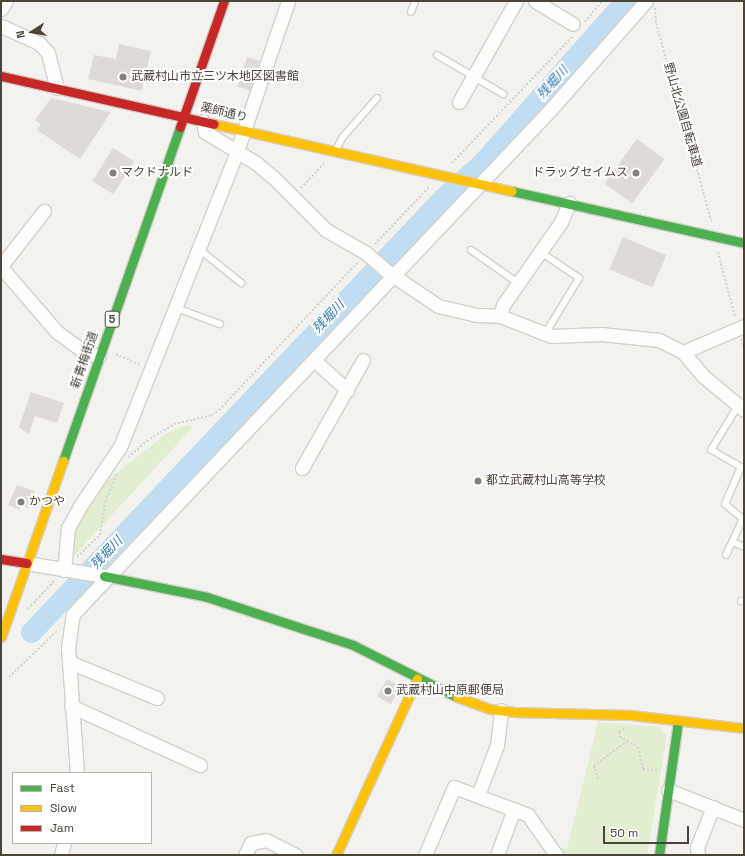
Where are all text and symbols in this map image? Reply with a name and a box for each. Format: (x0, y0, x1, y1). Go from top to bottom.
north arrow (12, 12, 52, 52)
text: N (13, 29, 28, 40)
street label: 野山北公園自転車道 (660, 61, 704, 169)
water label: 残堀川 (534, 63, 572, 103)
place label: 武蔵村山市立三ツ木地区図書館 (131, 70, 299, 84)
marker: 武蔵村山市立三ツ木地区図書館 (118, 72, 128, 82)
street label: 薬師通り (199, 101, 249, 125)
place label: マクドナルド (121, 166, 193, 180)
place label: ドラッグセイムス (532, 166, 628, 180)
marker: マクドナルド (108, 168, 118, 178)
marker: ドラッグセイムス (631, 168, 641, 178)
water label: 残堀川 (310, 297, 348, 337)
road number: 5 (104, 310, 120, 328)
street label: 新青梅街道 (68, 329, 102, 391)
place label: 都立武蔵村山高等学校 (486, 474, 606, 488)
marker: 都立武蔵村山高等学校 (473, 476, 483, 486)
place label: かつや (29, 495, 65, 509)
marker: かつや (16, 497, 26, 507)
water label: 残堀川 (88, 533, 126, 573)
place label: 武蔵村山中原郵便局 (396, 684, 504, 698)
marker: 武蔵村山中原郵便局 (383, 686, 393, 696)
legend (12, 772, 152, 844)
text: Fast (50, 780, 75, 796)
text: Slow (50, 800, 77, 816)
scale bar (605, 818, 691, 844)
text: Jam (50, 820, 74, 836)
text: 50 m (610, 825, 638, 841)

